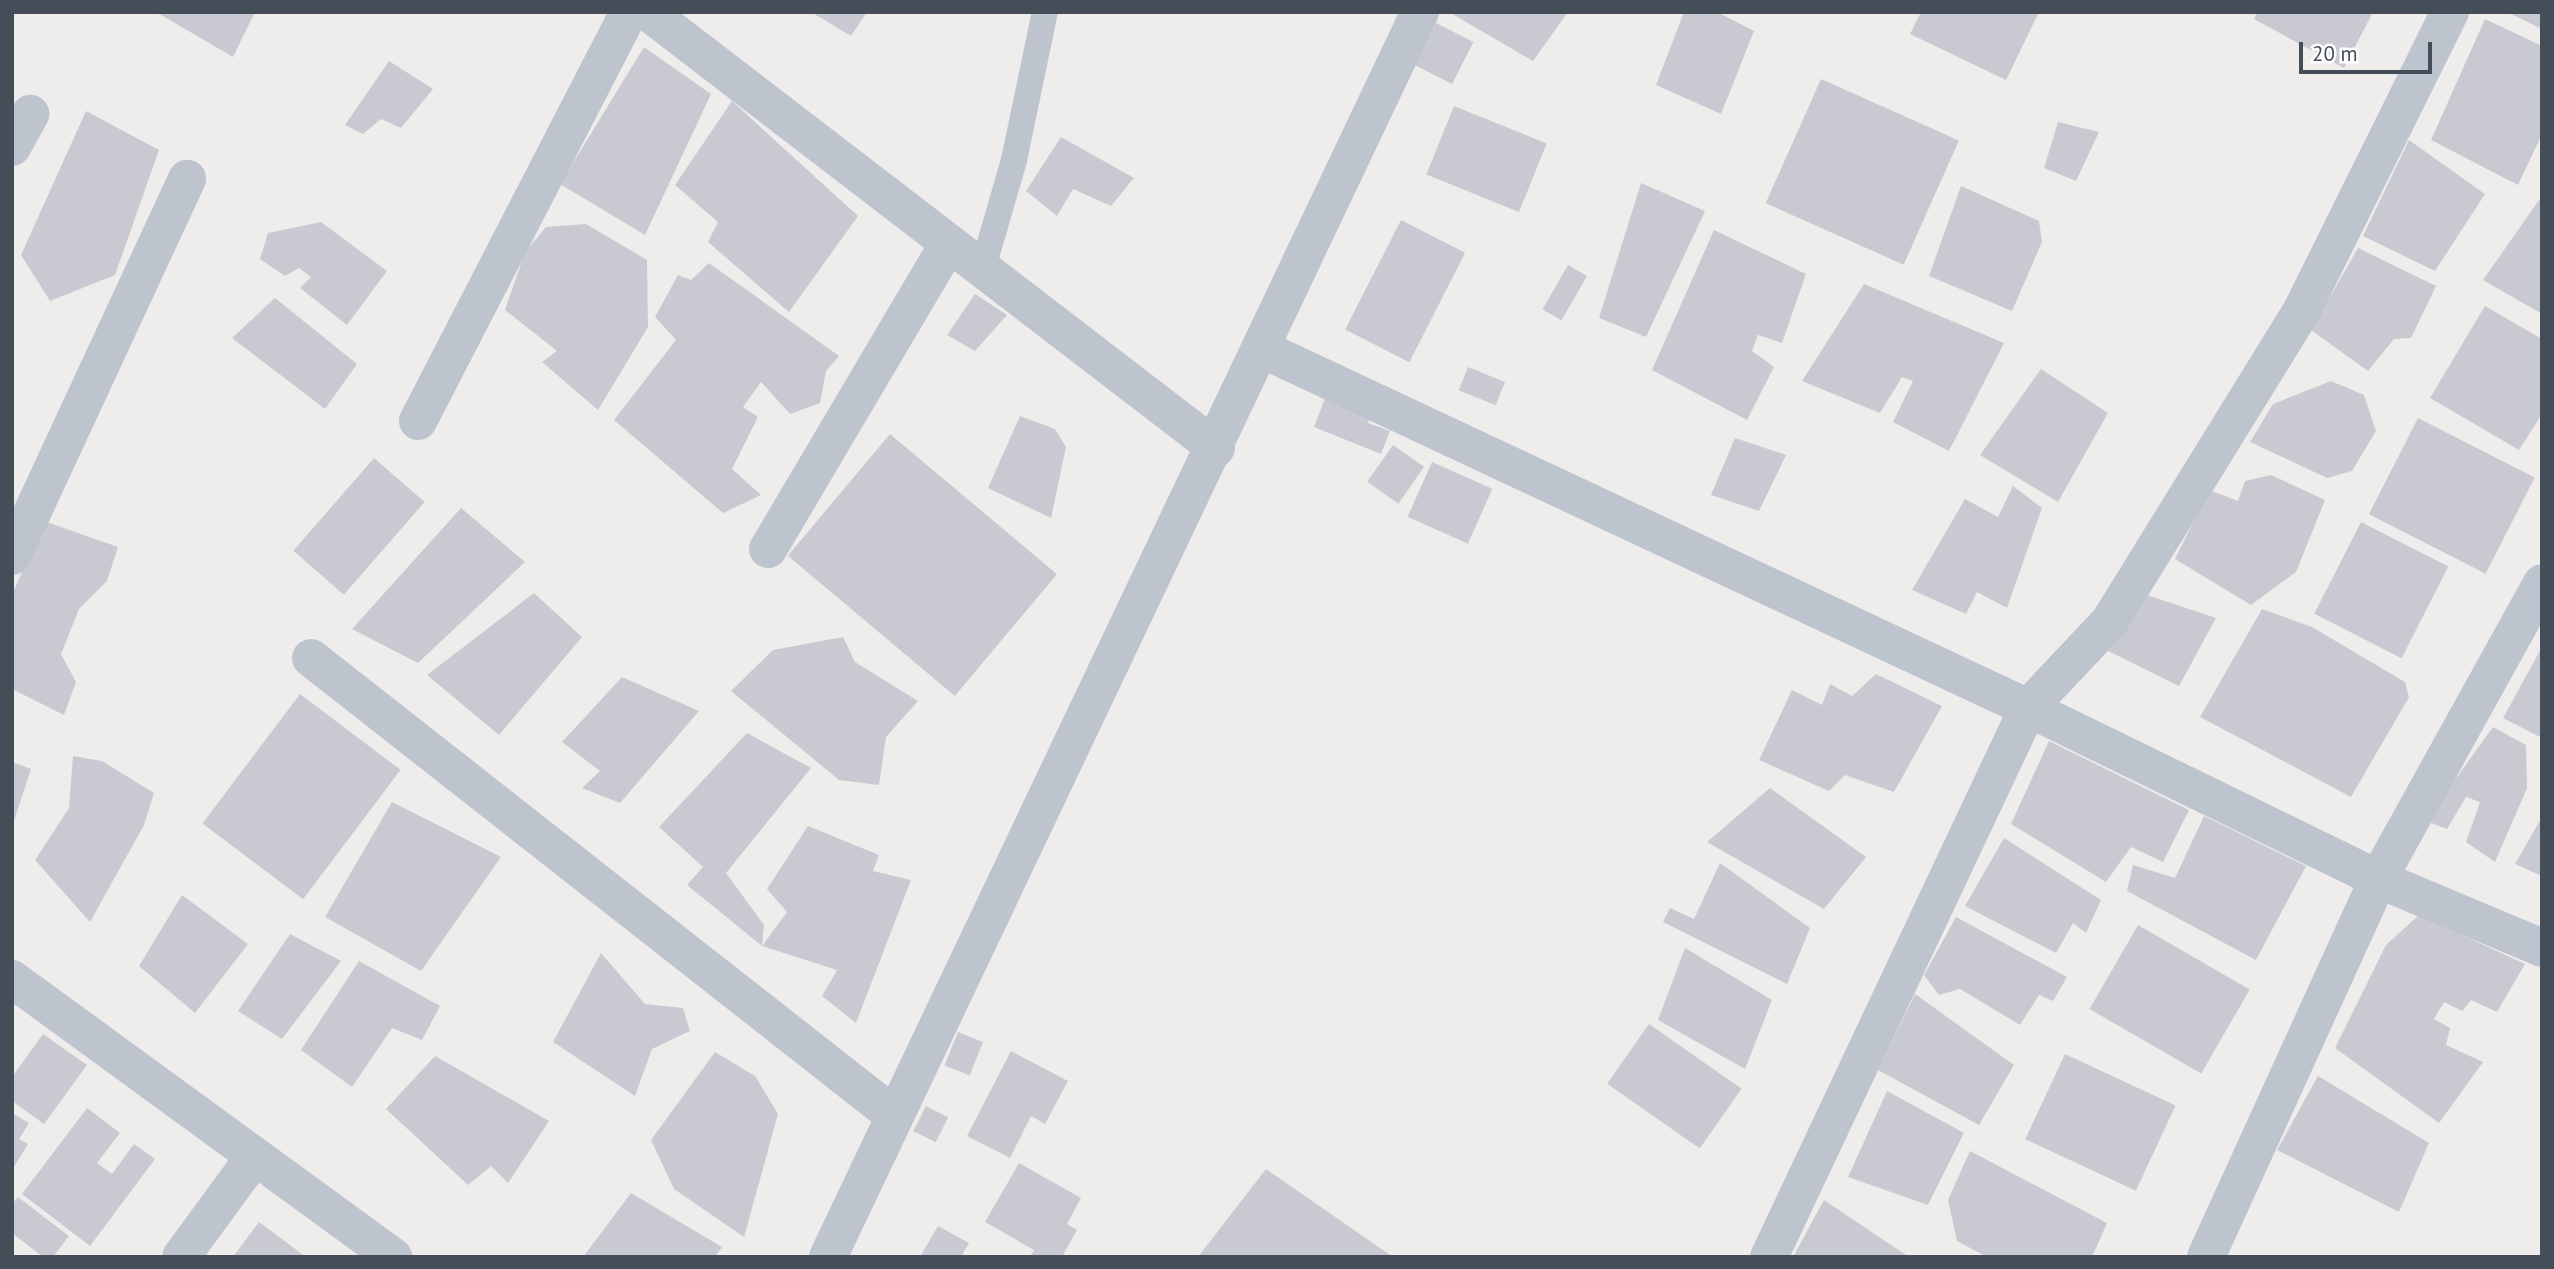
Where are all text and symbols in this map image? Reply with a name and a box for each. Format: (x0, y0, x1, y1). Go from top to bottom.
scale bar (2302, 28, 2435, 72)
text: 20 m (2312, 40, 2358, 67)

